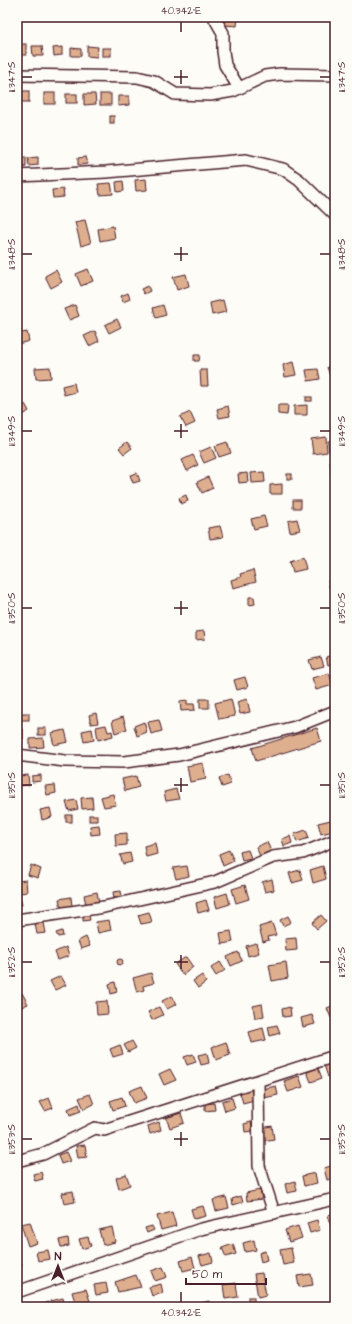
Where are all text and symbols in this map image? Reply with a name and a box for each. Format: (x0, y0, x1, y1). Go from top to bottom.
text: 40.342°E (161, 4, 201, 18)
text: 11.347°S (5, 61, 19, 92)
text: 11.347°S (335, 61, 349, 92)
text: 11.348°S (5, 238, 19, 269)
text: 11.348°S (335, 238, 349, 269)
text: 11.349°S (5, 415, 19, 446)
text: 11.349°S (335, 415, 349, 446)
text: 11.350°S (5, 592, 19, 624)
text: 11.350°S (335, 592, 349, 624)
text: 11.351°S (5, 771, 19, 798)
text: 11.351°S (335, 771, 349, 798)
text: 11.352°S (5, 946, 19, 977)
text: 11.352°S (335, 946, 349, 977)
text: 11.353°S (5, 1124, 19, 1154)
text: 11.353°S (335, 1124, 349, 1154)
north arrow (38, 1246, 78, 1286)
text: N (55, 1249, 62, 1264)
scale bar (186, 1260, 266, 1286)
text: 50 m (192, 1266, 223, 1283)
text: 40.342°E (161, 1306, 201, 1320)

